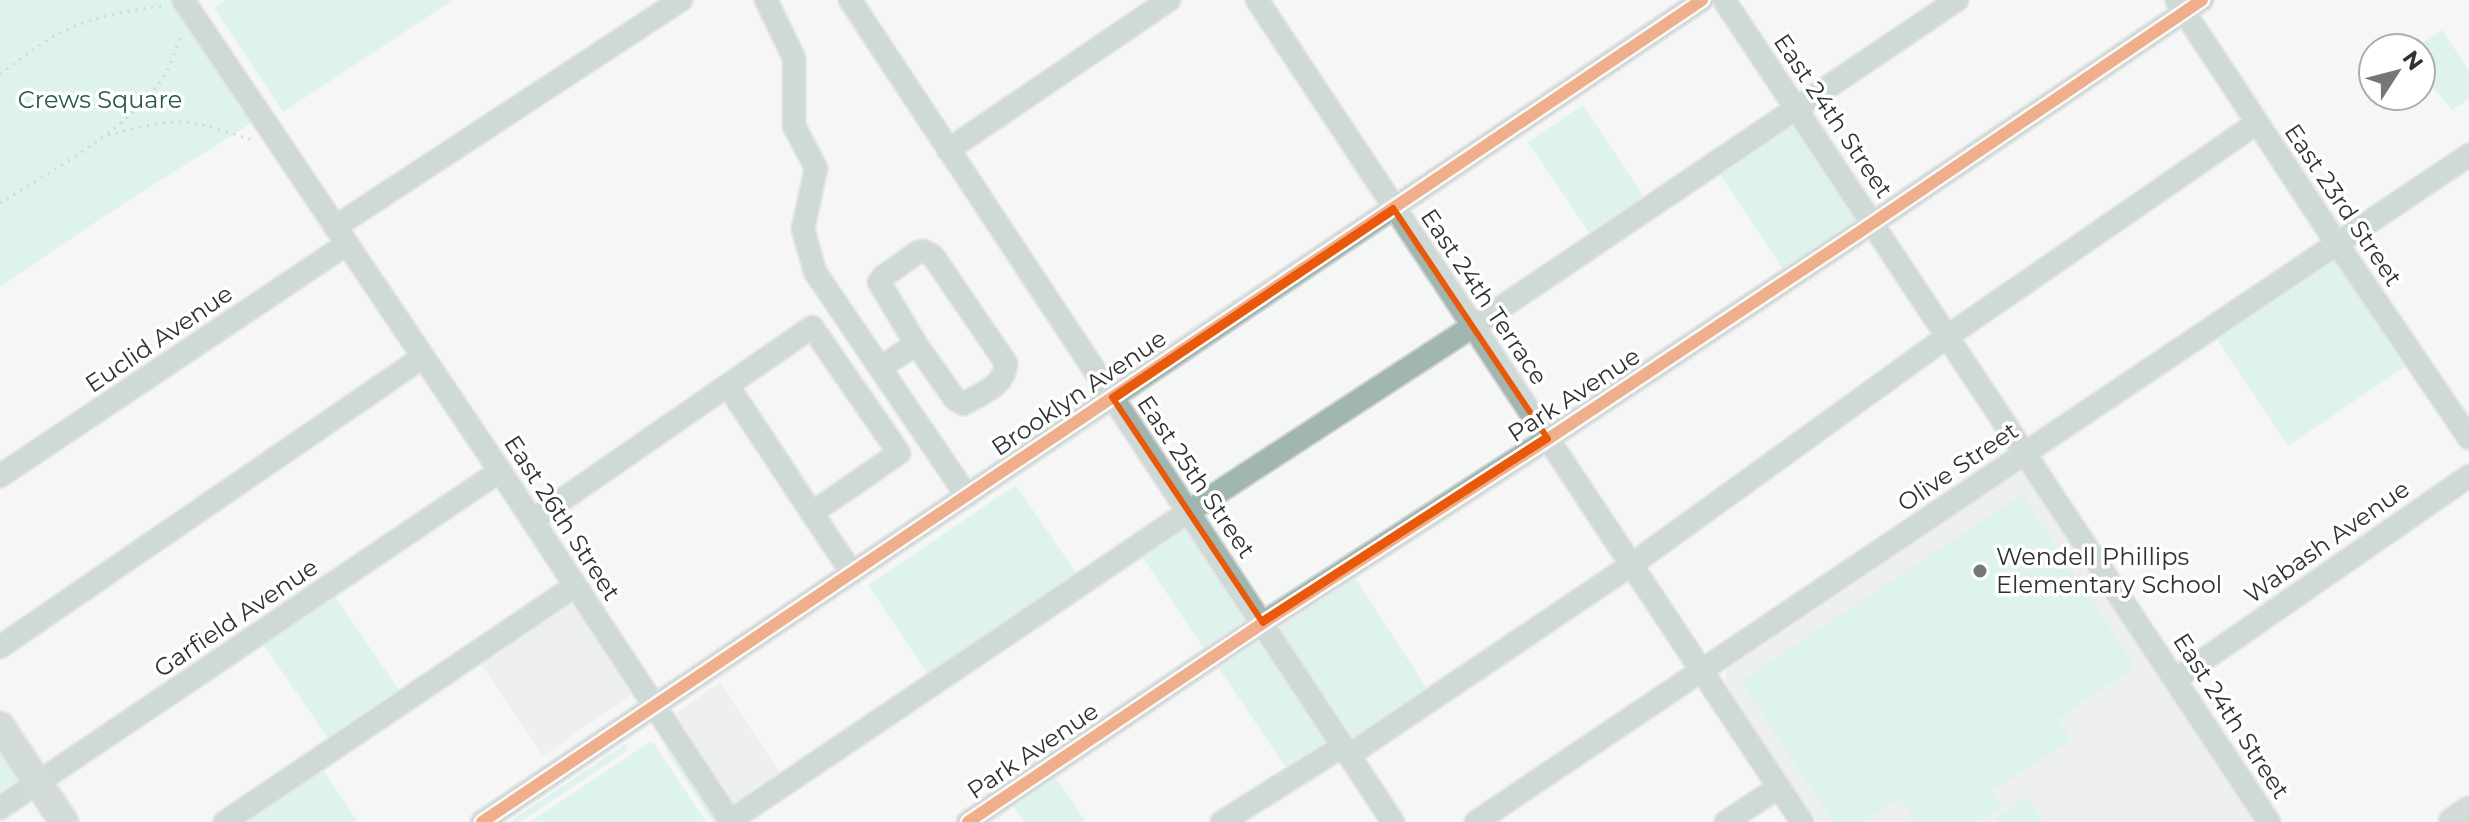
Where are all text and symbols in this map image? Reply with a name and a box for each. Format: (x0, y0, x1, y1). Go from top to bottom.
street label: East 24th Street (1768, 28, 1899, 203)
north arrow (2357, 32, 2437, 112)
text: N (2397, 45, 2429, 76)
park label: Crews Square (18, 85, 182, 114)
street label: East 23rd Street (2278, 118, 2409, 292)
street label: East 24th Terrace (1415, 203, 1554, 390)
street label: Euclid Avenue (80, 279, 238, 399)
street label: Brooklyn Avenue (986, 323, 1172, 462)
street label: Park Avenue (1502, 341, 1645, 448)
street label: East 25th Street (1131, 390, 1262, 564)
street label: Olive Street (1892, 416, 2024, 517)
street label: East 26th Street (498, 430, 627, 606)
street label: Wabash Avenue (2239, 474, 2415, 609)
place label: Wendell Phillips Elementary School (1996, 542, 2222, 599)
street label: Garfield Avenue (148, 552, 323, 683)
marker: Wendell Phillips Elementary School (1971, 562, 1989, 580)
street label: East 24th Street (2167, 628, 2296, 804)
street label: Park Avenue (962, 696, 1104, 805)

